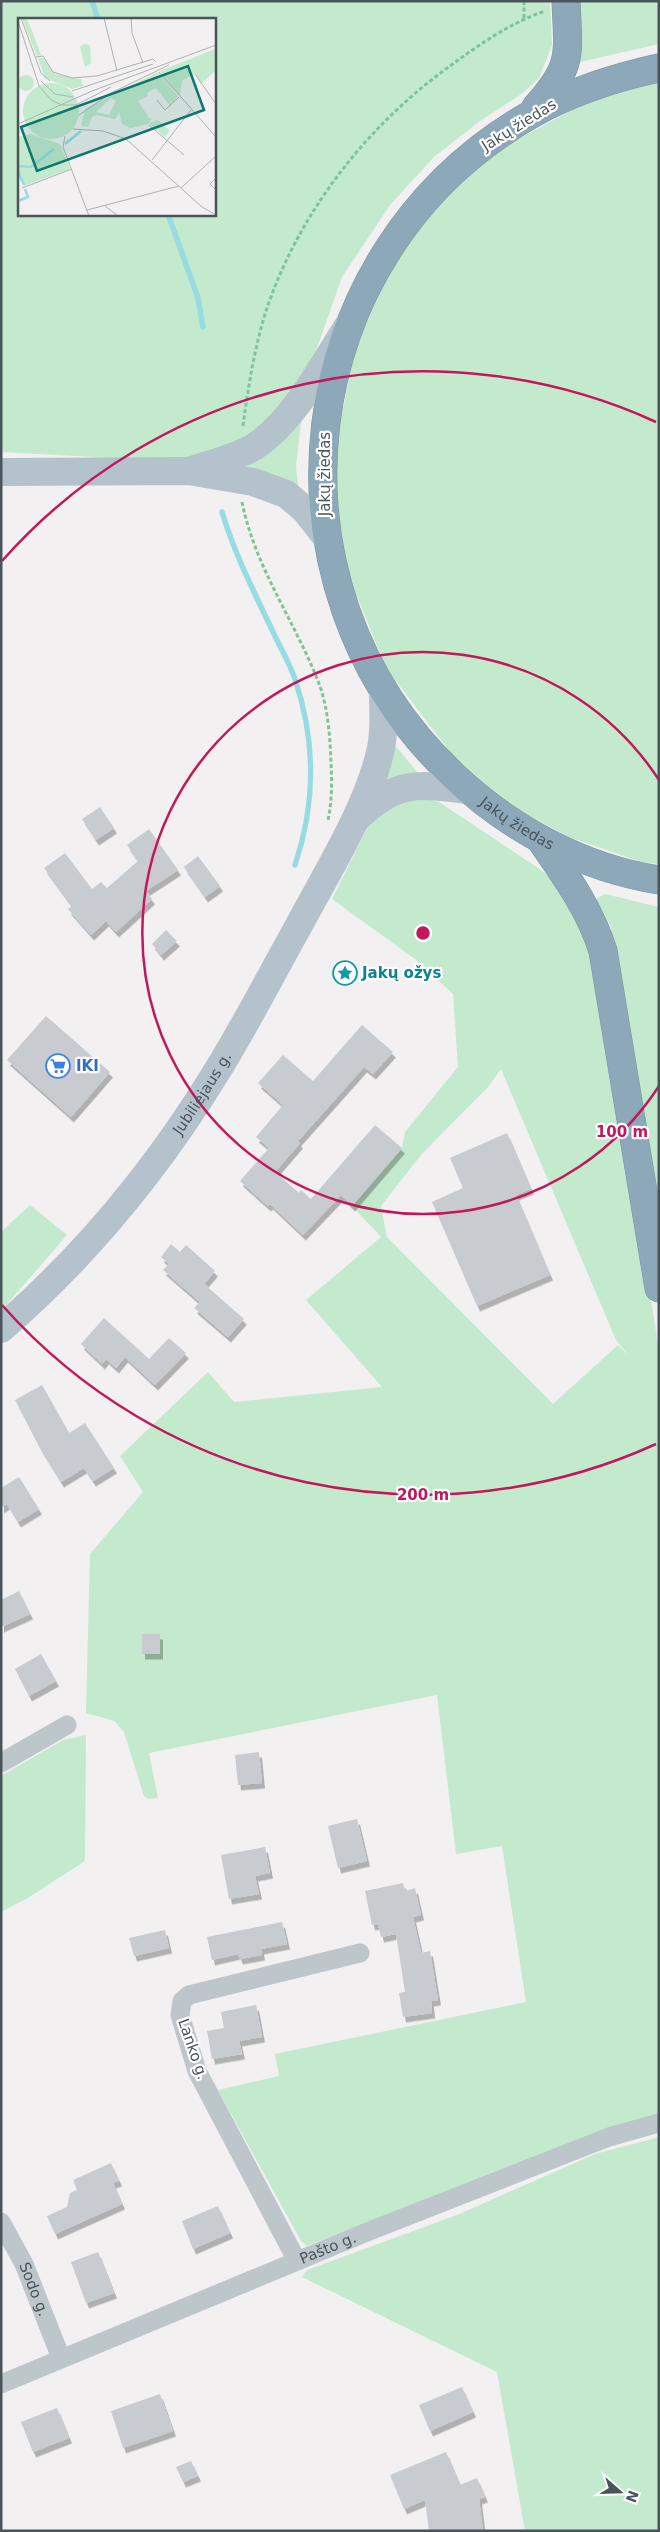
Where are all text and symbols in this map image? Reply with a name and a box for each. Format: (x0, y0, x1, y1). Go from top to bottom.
inset map (18, 18, 215, 215)
street label: Jakų žiedas (478, 95, 560, 156)
street label: Jakų žiedas (316, 432, 334, 517)
street label: Jakų žiedas (476, 792, 557, 854)
centre of rings (414, 924, 432, 942)
place icon: Jakų ožys (332, 960, 358, 986)
place label: Jakų ožys (361, 964, 441, 982)
street label: Jubiliejaus g. (168, 1049, 236, 1139)
supermarket icon: IKI (45, 1053, 71, 1079)
place label: IKI (76, 1057, 99, 1075)
text: 100 m (596, 1123, 648, 1141)
text: 200 m (397, 1486, 449, 1504)
street label: Lanko g. (174, 2016, 212, 2082)
street label: Pašto g. (297, 2228, 359, 2268)
street label: Sodo g. (15, 2260, 53, 2319)
north arrow (595, 2467, 645, 2517)
text: N (623, 2488, 642, 2505)

